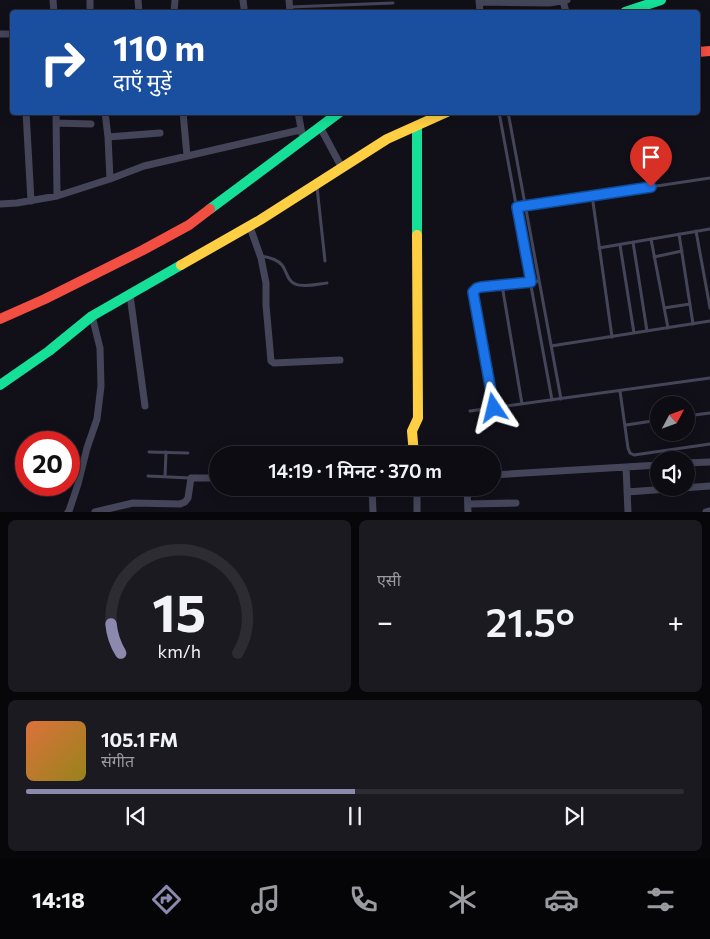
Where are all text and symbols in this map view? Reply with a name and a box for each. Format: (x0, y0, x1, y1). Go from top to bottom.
text: 110 m (113, 25, 205, 68)
icon: right (30, 30, 95, 95)
text: दाएँ मुड़ें (113, 68, 172, 95)
pin (630, 136, 672, 187)
icon: arrive (637, 143, 665, 171)
position arrow (467, 381, 519, 433)
north arrow (650, 396, 695, 441)
map controls (650, 396, 695, 496)
speed limit sign: 20 (15, 431, 80, 496)
button: sound (650, 451, 695, 496)
text: 14:19 · 1 मिनट · 370 m (268, 459, 442, 482)
text: एसी (377, 570, 401, 589)
text: 15 (153, 579, 206, 643)
text: 21.5° (486, 598, 575, 645)
text: − (377, 604, 393, 638)
text: + (668, 604, 684, 638)
text: km/h (158, 640, 201, 662)
text: 105.1 FM (101, 728, 178, 751)
text: संगीत (101, 751, 134, 770)
icon: previous (122, 802, 150, 830)
icon: pause (341, 802, 369, 830)
icon: next (560, 802, 588, 830)
icon: directions (149, 882, 184, 917)
icon: music (248, 882, 283, 917)
icon: phone (346, 882, 381, 917)
icon: climate (445, 882, 480, 917)
icon: car (544, 882, 579, 917)
icon: filters (643, 882, 678, 917)
text: 14:18 (32, 886, 85, 913)

